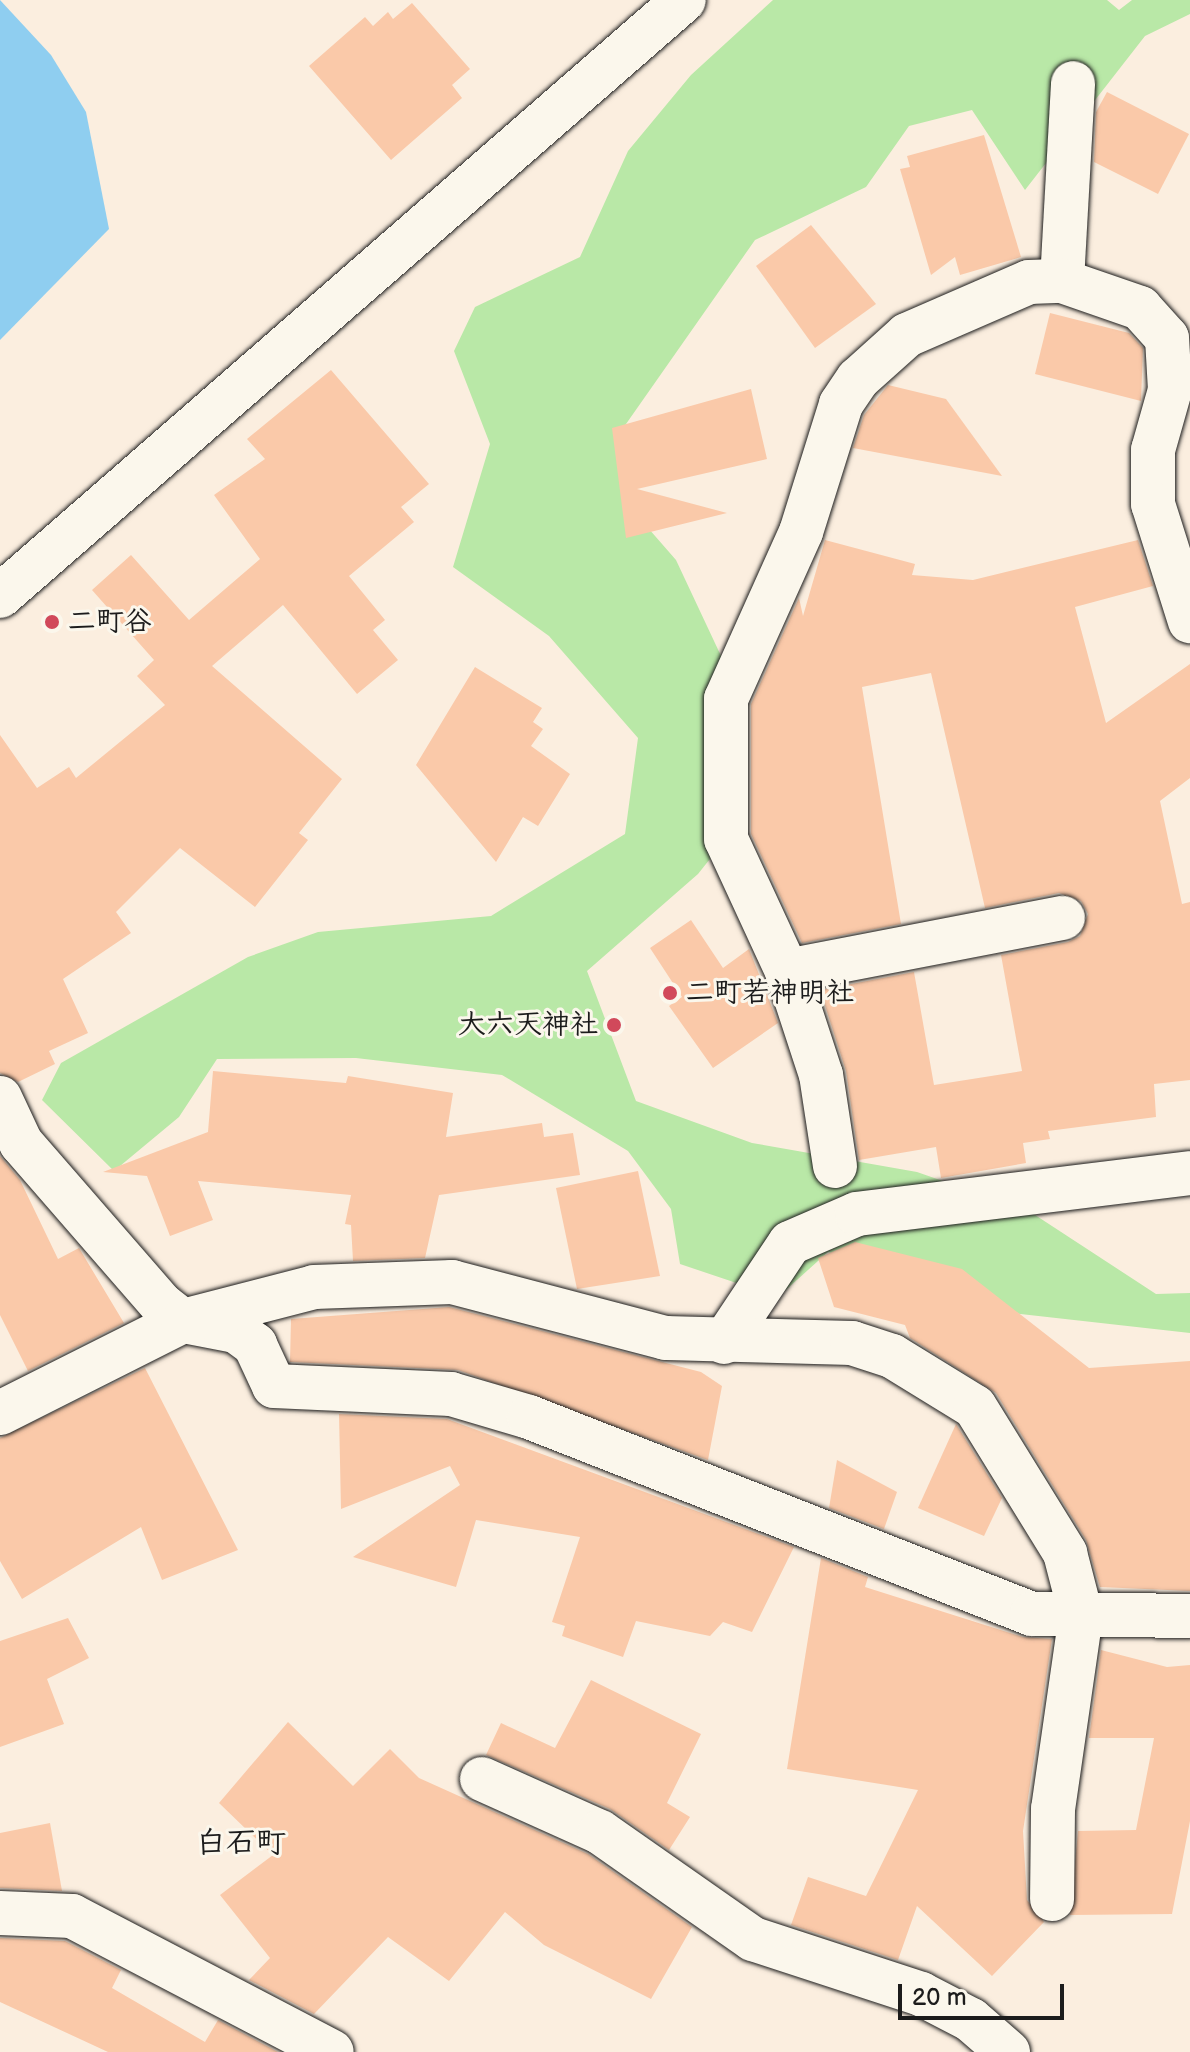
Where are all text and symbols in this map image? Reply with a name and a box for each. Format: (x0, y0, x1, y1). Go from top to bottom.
place label: 二町谷 (68, 605, 152, 639)
marker: 二町谷 (43, 613, 61, 631)
place label: 二町若神明社 (686, 976, 854, 1010)
marker: 二町若神明社 (661, 984, 679, 1002)
place label: 大六天神社 (458, 1008, 598, 1042)
marker: 大六天神社 (605, 1016, 623, 1034)
district label: 白石町 (196, 1825, 286, 1861)
scale bar (902, 1968, 1068, 2018)
text: 20 m (912, 1983, 967, 2012)

